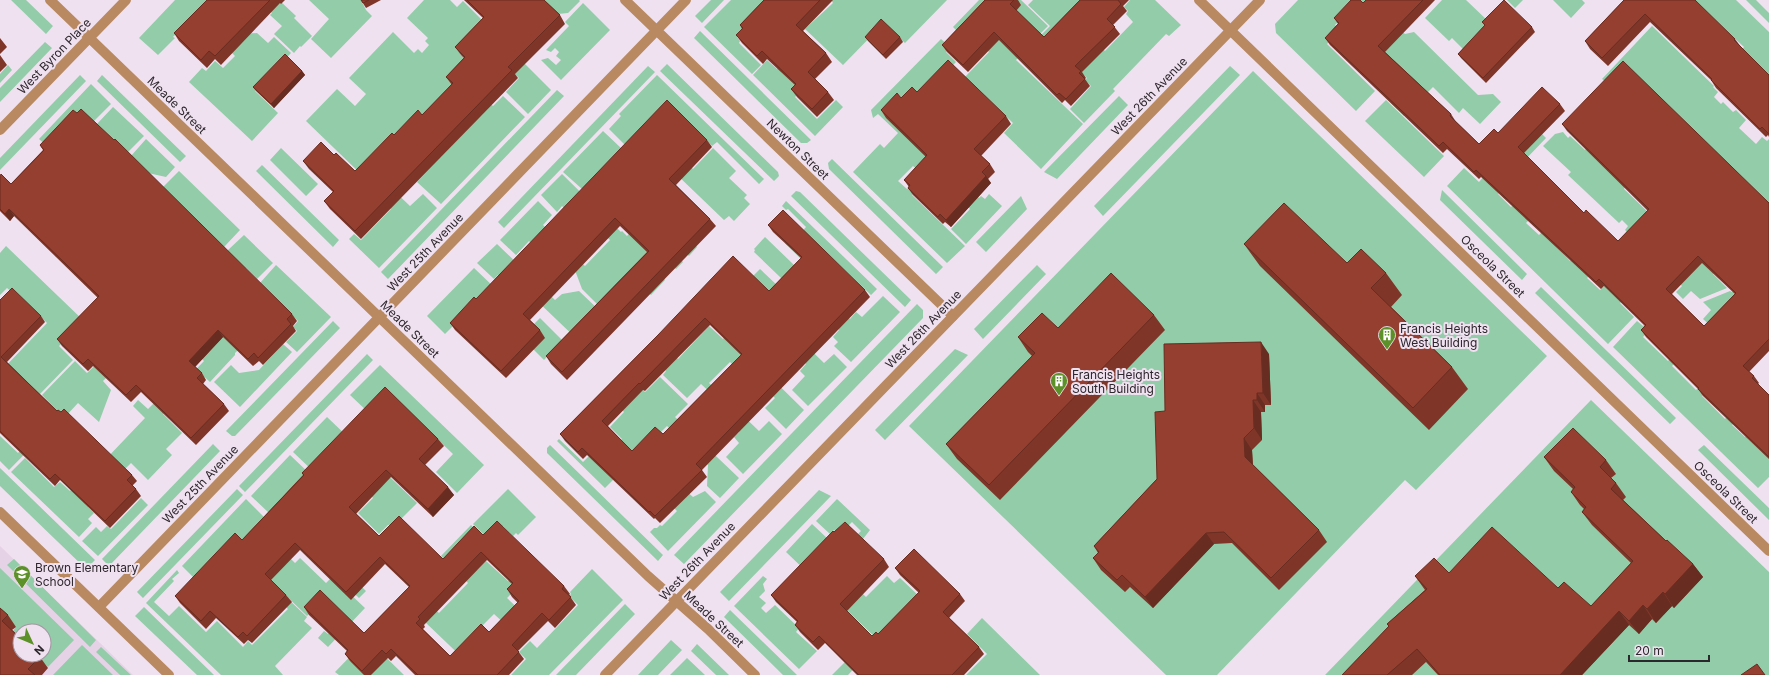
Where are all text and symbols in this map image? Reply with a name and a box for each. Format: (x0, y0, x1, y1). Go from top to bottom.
street label: West Byron Place (14, 15, 94, 97)
street label: West 26th Avenue (1108, 54, 1190, 138)
street label: Meade Street (144, 73, 210, 137)
street label: Newton Street (764, 115, 832, 183)
street label: West 25th Avenue (384, 210, 466, 294)
street label: Osceola Street (1458, 232, 1528, 300)
street label: West 26th Avenue (882, 287, 964, 371)
street label: Meade Street (377, 297, 443, 361)
place label: Francis Heights West Building (1400, 321, 1488, 350)
building icon: Francis Heights West Building (1377, 325, 1397, 350)
place label: Francis Heights South Building (1072, 367, 1160, 396)
building icon: Francis Heights South Building (1049, 371, 1069, 396)
street label: West 25th Avenue (159, 442, 241, 526)
street label: Osceola Street (1691, 458, 1761, 526)
street label: West 26th Avenue (656, 519, 738, 603)
place label: Brown Elementary School (35, 560, 139, 589)
school or university icon: Brown Elementary School (12, 564, 32, 589)
street label: Meade Street (681, 588, 747, 651)
north arrow (12, 623, 52, 663)
scale bar (1629, 637, 1709, 663)
text: N (31, 642, 47, 658)
text: 20 m (1635, 643, 1664, 658)

